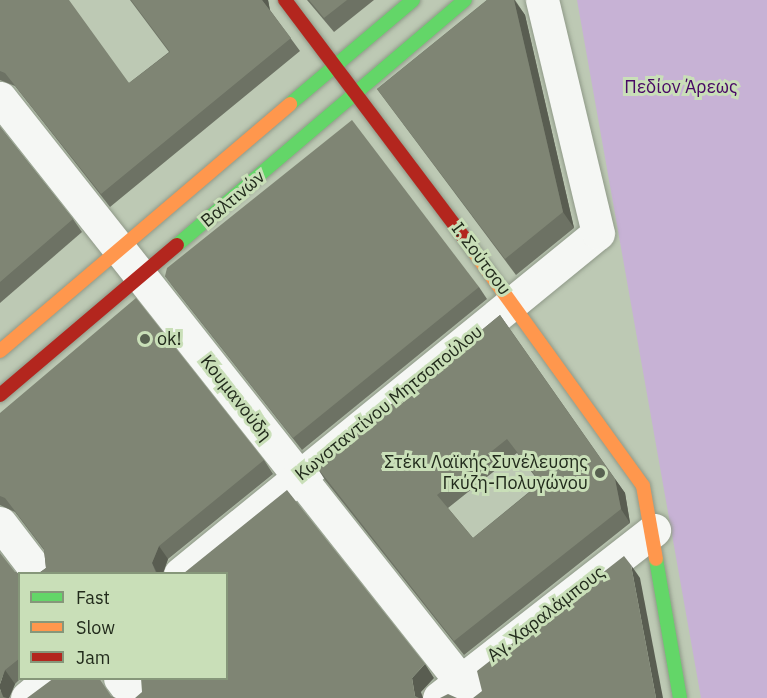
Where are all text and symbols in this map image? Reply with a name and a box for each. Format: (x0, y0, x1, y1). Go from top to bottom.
park label: Πεδίον Άρεως (624, 76, 738, 98)
street label: Βαλτινών (197, 166, 269, 232)
street label: Ι. Σούτσου (447, 218, 515, 300)
street label: Κωνσταντίνου Μητσοπούλου (291, 321, 487, 485)
place label: ok! (157, 328, 182, 350)
marker: ok! (138, 332, 152, 346)
street label: Κουμανούδη (196, 351, 276, 445)
place label: Στέκι Λαϊκής Συνέλευσης Γκύζη-Πολυγώνου (384, 452, 588, 494)
marker: Στέκι Λαϊκής Συνέλευσης Γκύζη-Πολυγώνου (593, 466, 607, 480)
street label: Αγ. Χαραλάμπους (483, 561, 609, 667)
legend (18, 572, 228, 680)
text: Fast (76, 586, 110, 609)
text: Slow (76, 616, 115, 639)
text: Jam (76, 646, 111, 669)

